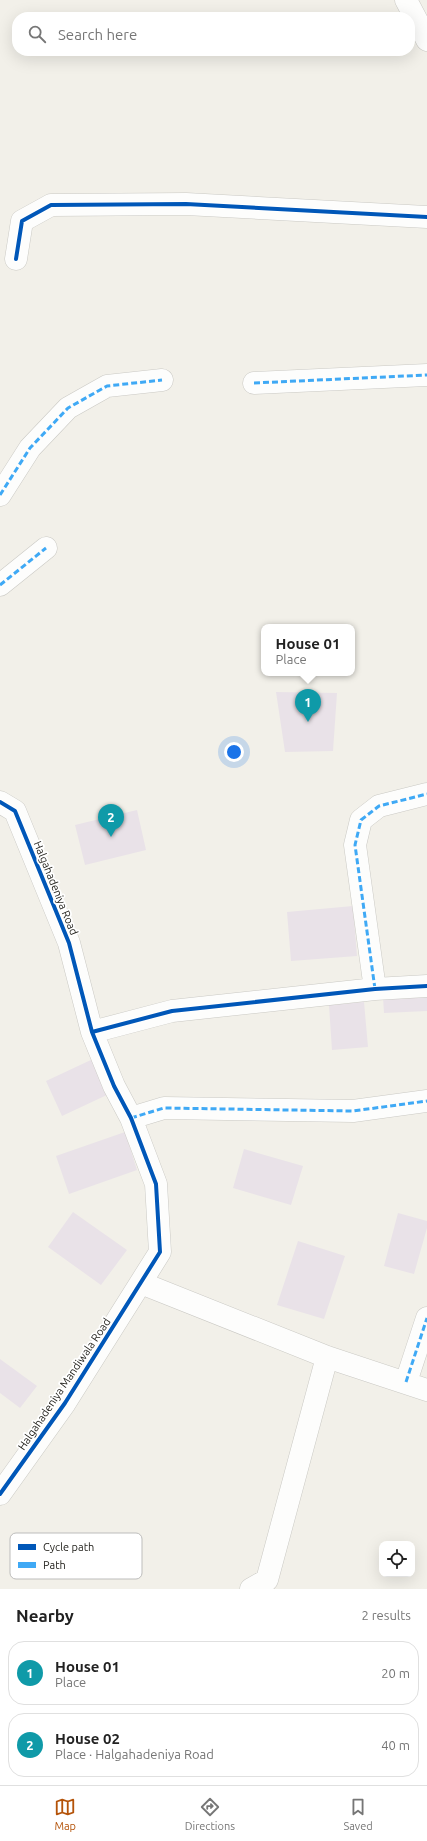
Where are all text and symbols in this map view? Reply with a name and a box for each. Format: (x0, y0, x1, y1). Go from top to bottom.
search box (12, 12, 415, 56)
icon: search (26, 23, 48, 45)
text: Search here (58, 26, 137, 43)
popup (261, 624, 355, 676)
text: House 01 (276, 635, 340, 652)
text: Place (276, 652, 307, 666)
pin: 1 (295, 689, 321, 722)
your location (224, 742, 244, 762)
pin: 2 (98, 804, 124, 837)
street label: Halgahadeniya Road (32, 839, 80, 937)
street label: Halgahadeniya Mandiwala Road (15, 1316, 113, 1452)
legend (10, 1533, 142, 1579)
text: Cycle path (43, 1541, 94, 1553)
map controls (379, 1541, 415, 1577)
button: locate (379, 1541, 415, 1577)
text: Path (43, 1559, 66, 1571)
text: Nearby (16, 1606, 74, 1625)
text: 2 results (361, 1608, 411, 1622)
text: House 01 (55, 1658, 120, 1675)
text: 1 (26, 1666, 34, 1680)
text: 20 m (381, 1666, 410, 1680)
text: Place (55, 1675, 86, 1689)
text: House 02 (55, 1730, 120, 1747)
text: 2 (26, 1738, 34, 1752)
text: 40 m (381, 1738, 410, 1752)
text: Place · Halgahadeniya Road (55, 1747, 214, 1761)
tab: Map (54, 1796, 76, 1832)
tab: Directions (185, 1796, 235, 1832)
tab: Saved (343, 1796, 373, 1832)

